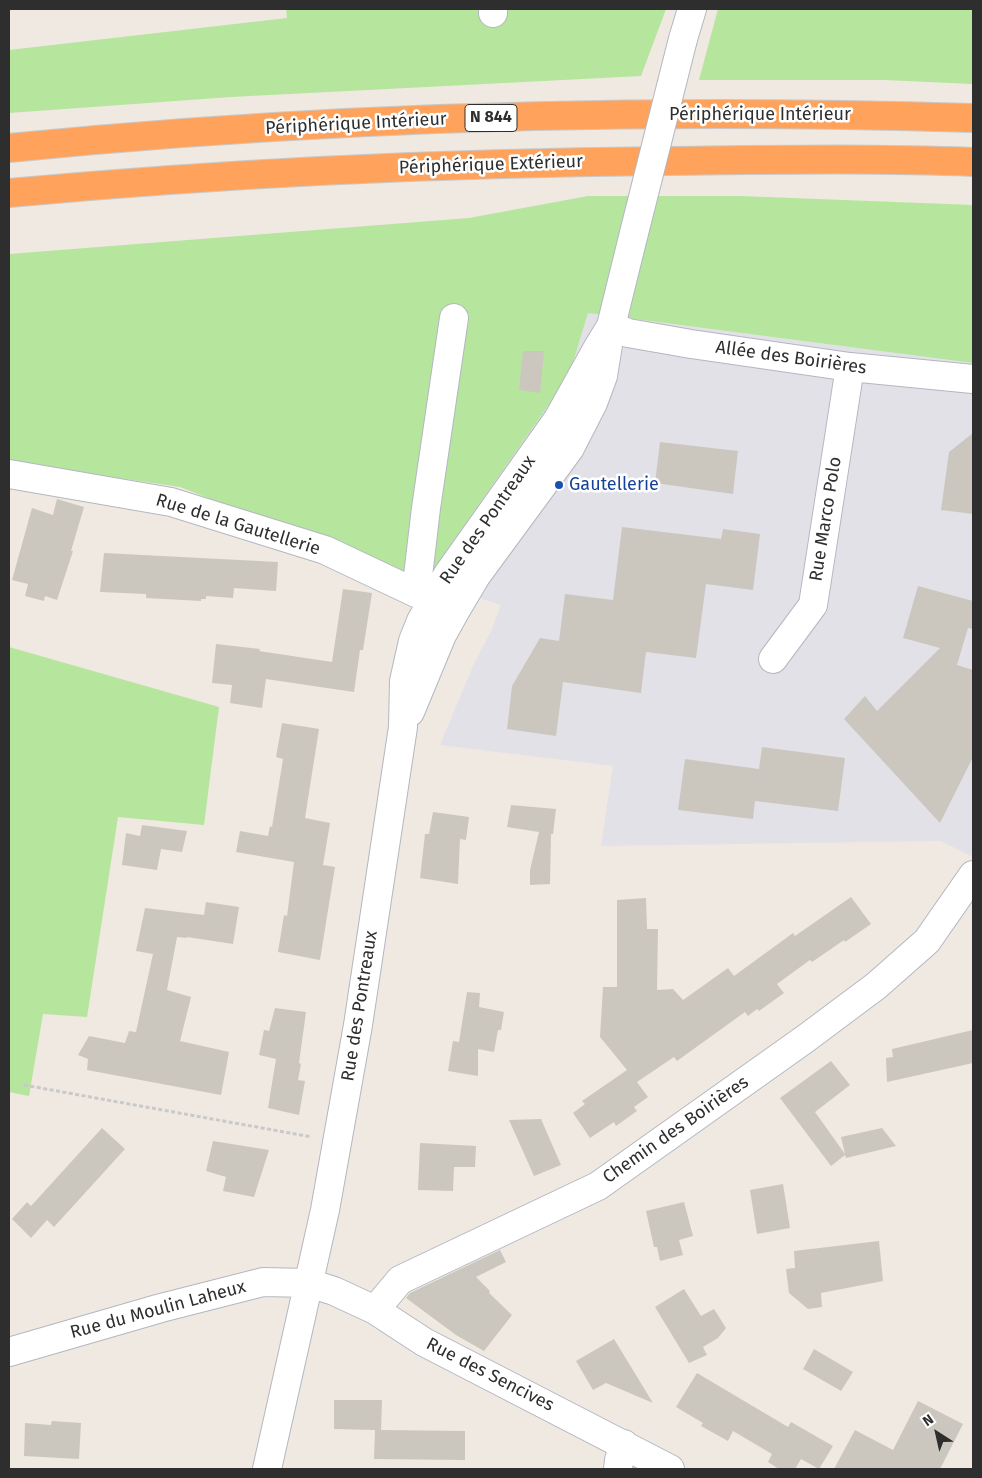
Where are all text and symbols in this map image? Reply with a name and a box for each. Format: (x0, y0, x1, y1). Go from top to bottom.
street label: Périphérique Intérieur (669, 104, 851, 126)
road number: N 844 (465, 105, 517, 132)
street label: Périphérique Intérieur (265, 108, 447, 140)
street label: Périphérique Extérieur (399, 151, 583, 179)
street label: Allée des Boirières (714, 337, 868, 379)
street label: Rue des Pontreaux (436, 451, 540, 589)
street label: Rue Marco Polo (805, 455, 847, 583)
place label: Gautellerie (569, 474, 659, 496)
marker: Gautellerie (553, 479, 565, 491)
street label: Rue de la Gautellerie (153, 490, 323, 560)
street label: Rue des Pontreaux (337, 929, 383, 1083)
street label: Chemin des Boirières (599, 1072, 753, 1188)
street label: Rue du Moulin Laheux (68, 1276, 248, 1344)
street label: Rue des Sencives (422, 1333, 558, 1417)
north arrow (912, 1408, 962, 1458)
text: N (919, 1411, 937, 1430)

